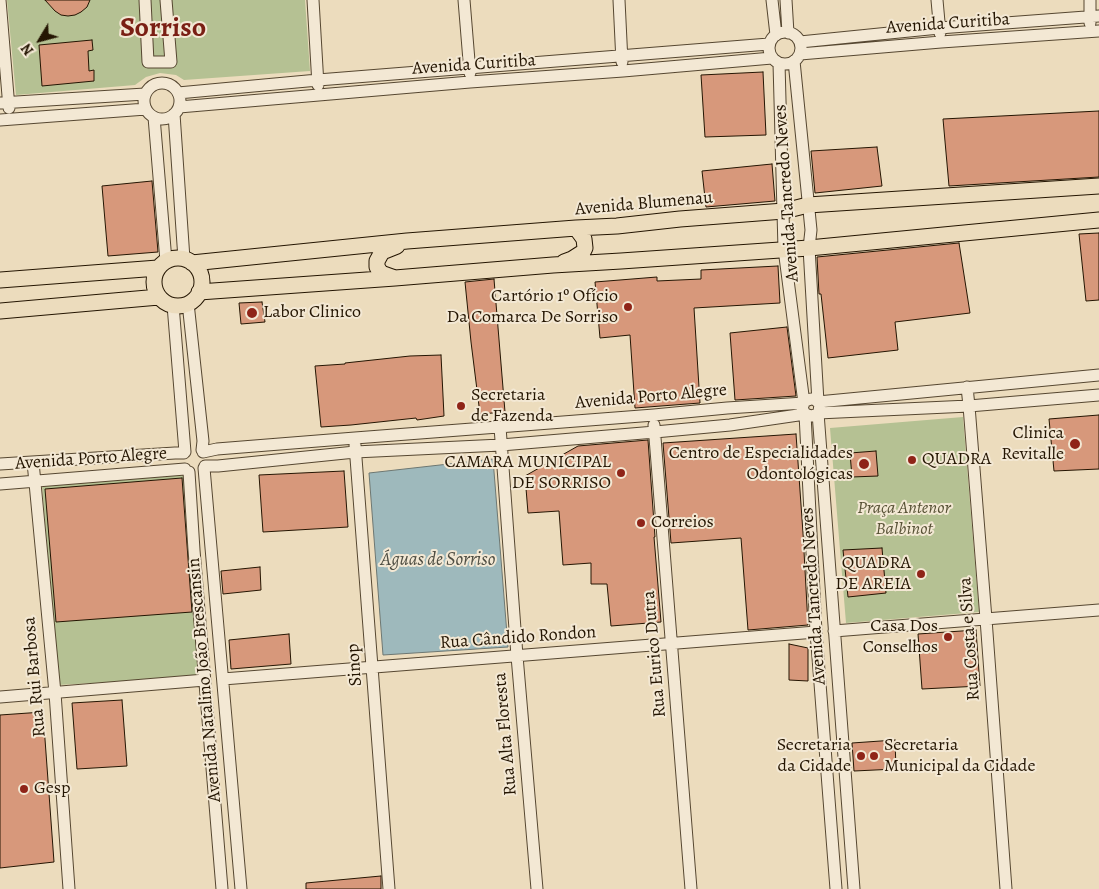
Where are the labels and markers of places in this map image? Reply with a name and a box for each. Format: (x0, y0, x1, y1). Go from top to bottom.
place label: Cartório 1º Ofício Da Comarca De Sorriso (447, 286, 618, 328)
marker: Cartório 1º Ofício Da Comarca De Sorriso (622, 301, 634, 313)
place label: Labor Clinico (263, 302, 361, 324)
marker: Labor Clinico (245, 306, 259, 320)
place label: Secretaria de Fazenda (471, 385, 553, 428)
marker: Secretaria de Fazenda (455, 400, 467, 412)
place label: Clinica Revitalle (1001, 423, 1064, 466)
marker: Clinica Revitalle (1068, 437, 1082, 451)
place label: Centro de Especialidades Odontológicas (669, 443, 853, 486)
place label: QUADRA (922, 449, 991, 471)
place label: CAMARA MUNICIPAL DE SORRISO (445, 452, 611, 494)
marker: QUADRA (906, 454, 918, 466)
marker: Centro de Especialidades Odontológicas (857, 457, 871, 471)
marker: CAMARA MUNICIPAL DE SORRISO (615, 467, 627, 479)
place label: Correios (651, 512, 714, 534)
marker: Correios (635, 517, 647, 529)
place label: QUADRA DE AREIA (835, 553, 911, 596)
marker: QUADRA DE AREIA (915, 568, 927, 580)
place label: Casa Dos Conselhos (863, 616, 938, 659)
marker: Casa Dos Conselhos (942, 631, 954, 643)
place label: Secretaria da Cidade (777, 735, 851, 778)
place label: Secretaria Municipal da Cidade (884, 735, 1036, 778)
marker: Secretaria da Cidade (855, 750, 867, 762)
marker: Secretaria Municipal da Cidade (868, 750, 880, 762)
place label: Gesp (34, 778, 70, 800)
marker: Gesp (18, 783, 30, 795)

